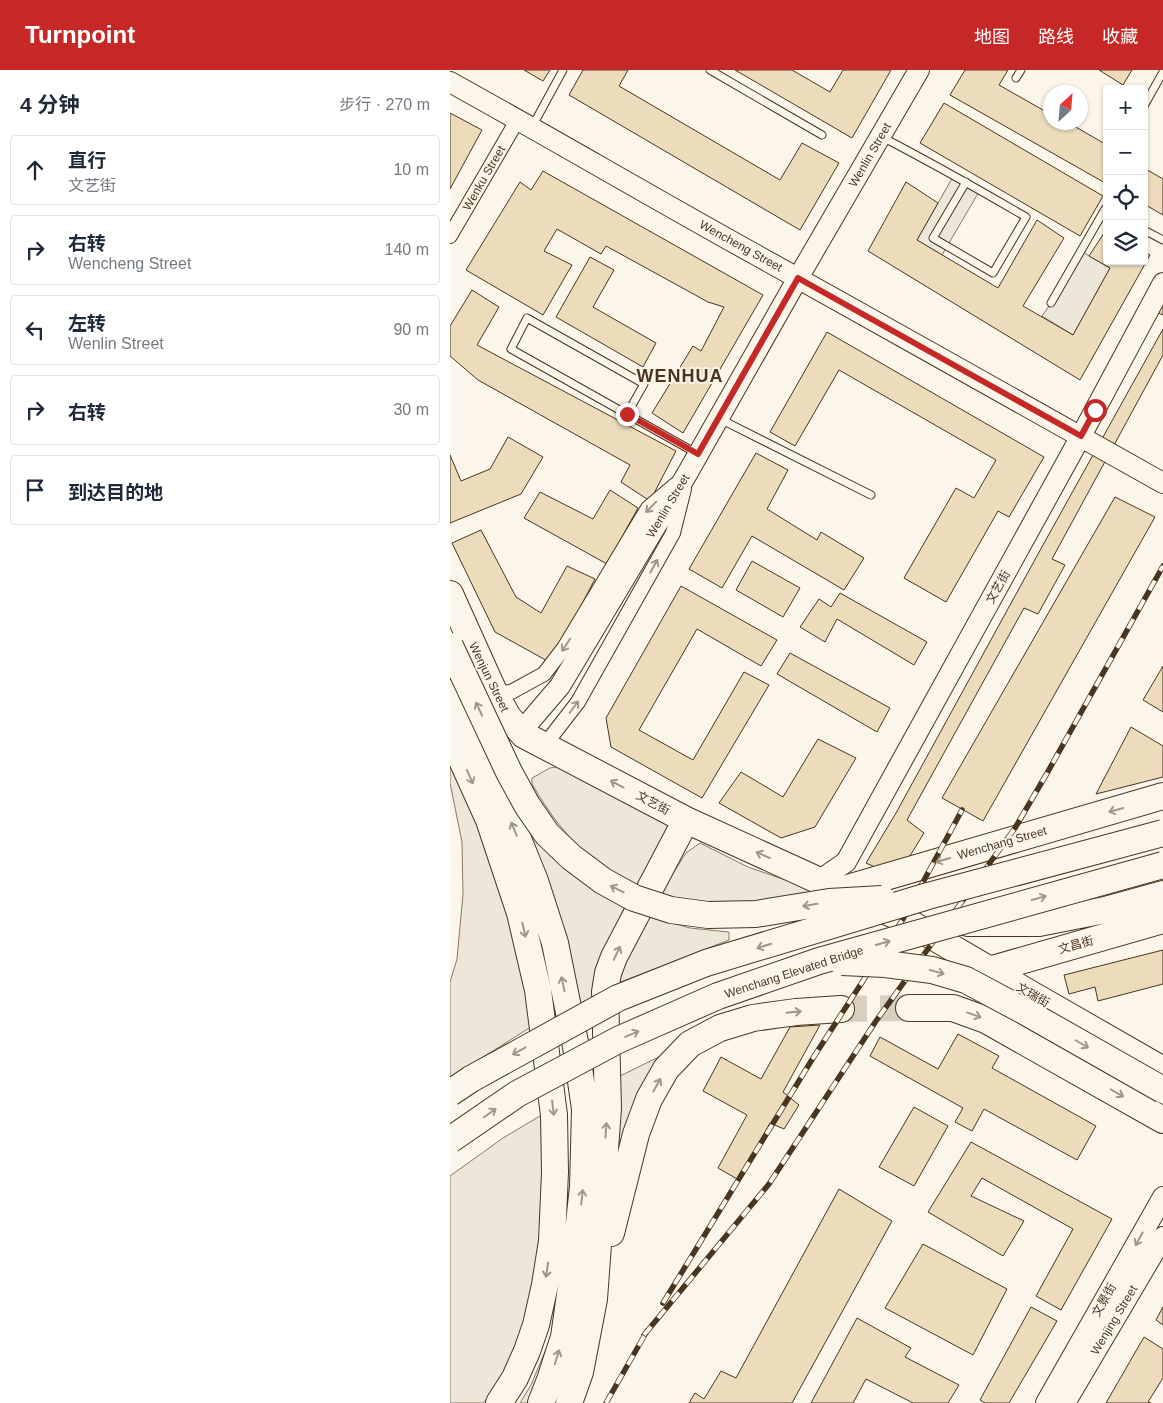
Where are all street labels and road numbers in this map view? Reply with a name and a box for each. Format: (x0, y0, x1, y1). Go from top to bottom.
street label: Wenlin Street (846, 120, 894, 190)
street label: Wenku Street (460, 143, 509, 213)
street label: Wencheng Street (697, 217, 785, 275)
street label: Wenlin Street (644, 471, 693, 540)
street label: 文艺街 (983, 568, 1013, 606)
street label: Wenjun Street (466, 640, 512, 715)
street label: 文艺街 (634, 788, 672, 818)
street label: Wenchang Street (956, 823, 1049, 862)
street label: 文昌街 (1057, 933, 1095, 957)
street label: Wenchang Elevated Bridge (723, 943, 866, 1001)
street label: 文瑞街 (1014, 980, 1052, 1010)
street label: 文景街 (1089, 1281, 1119, 1319)
street label: Wenjing Street (1088, 1282, 1141, 1357)

